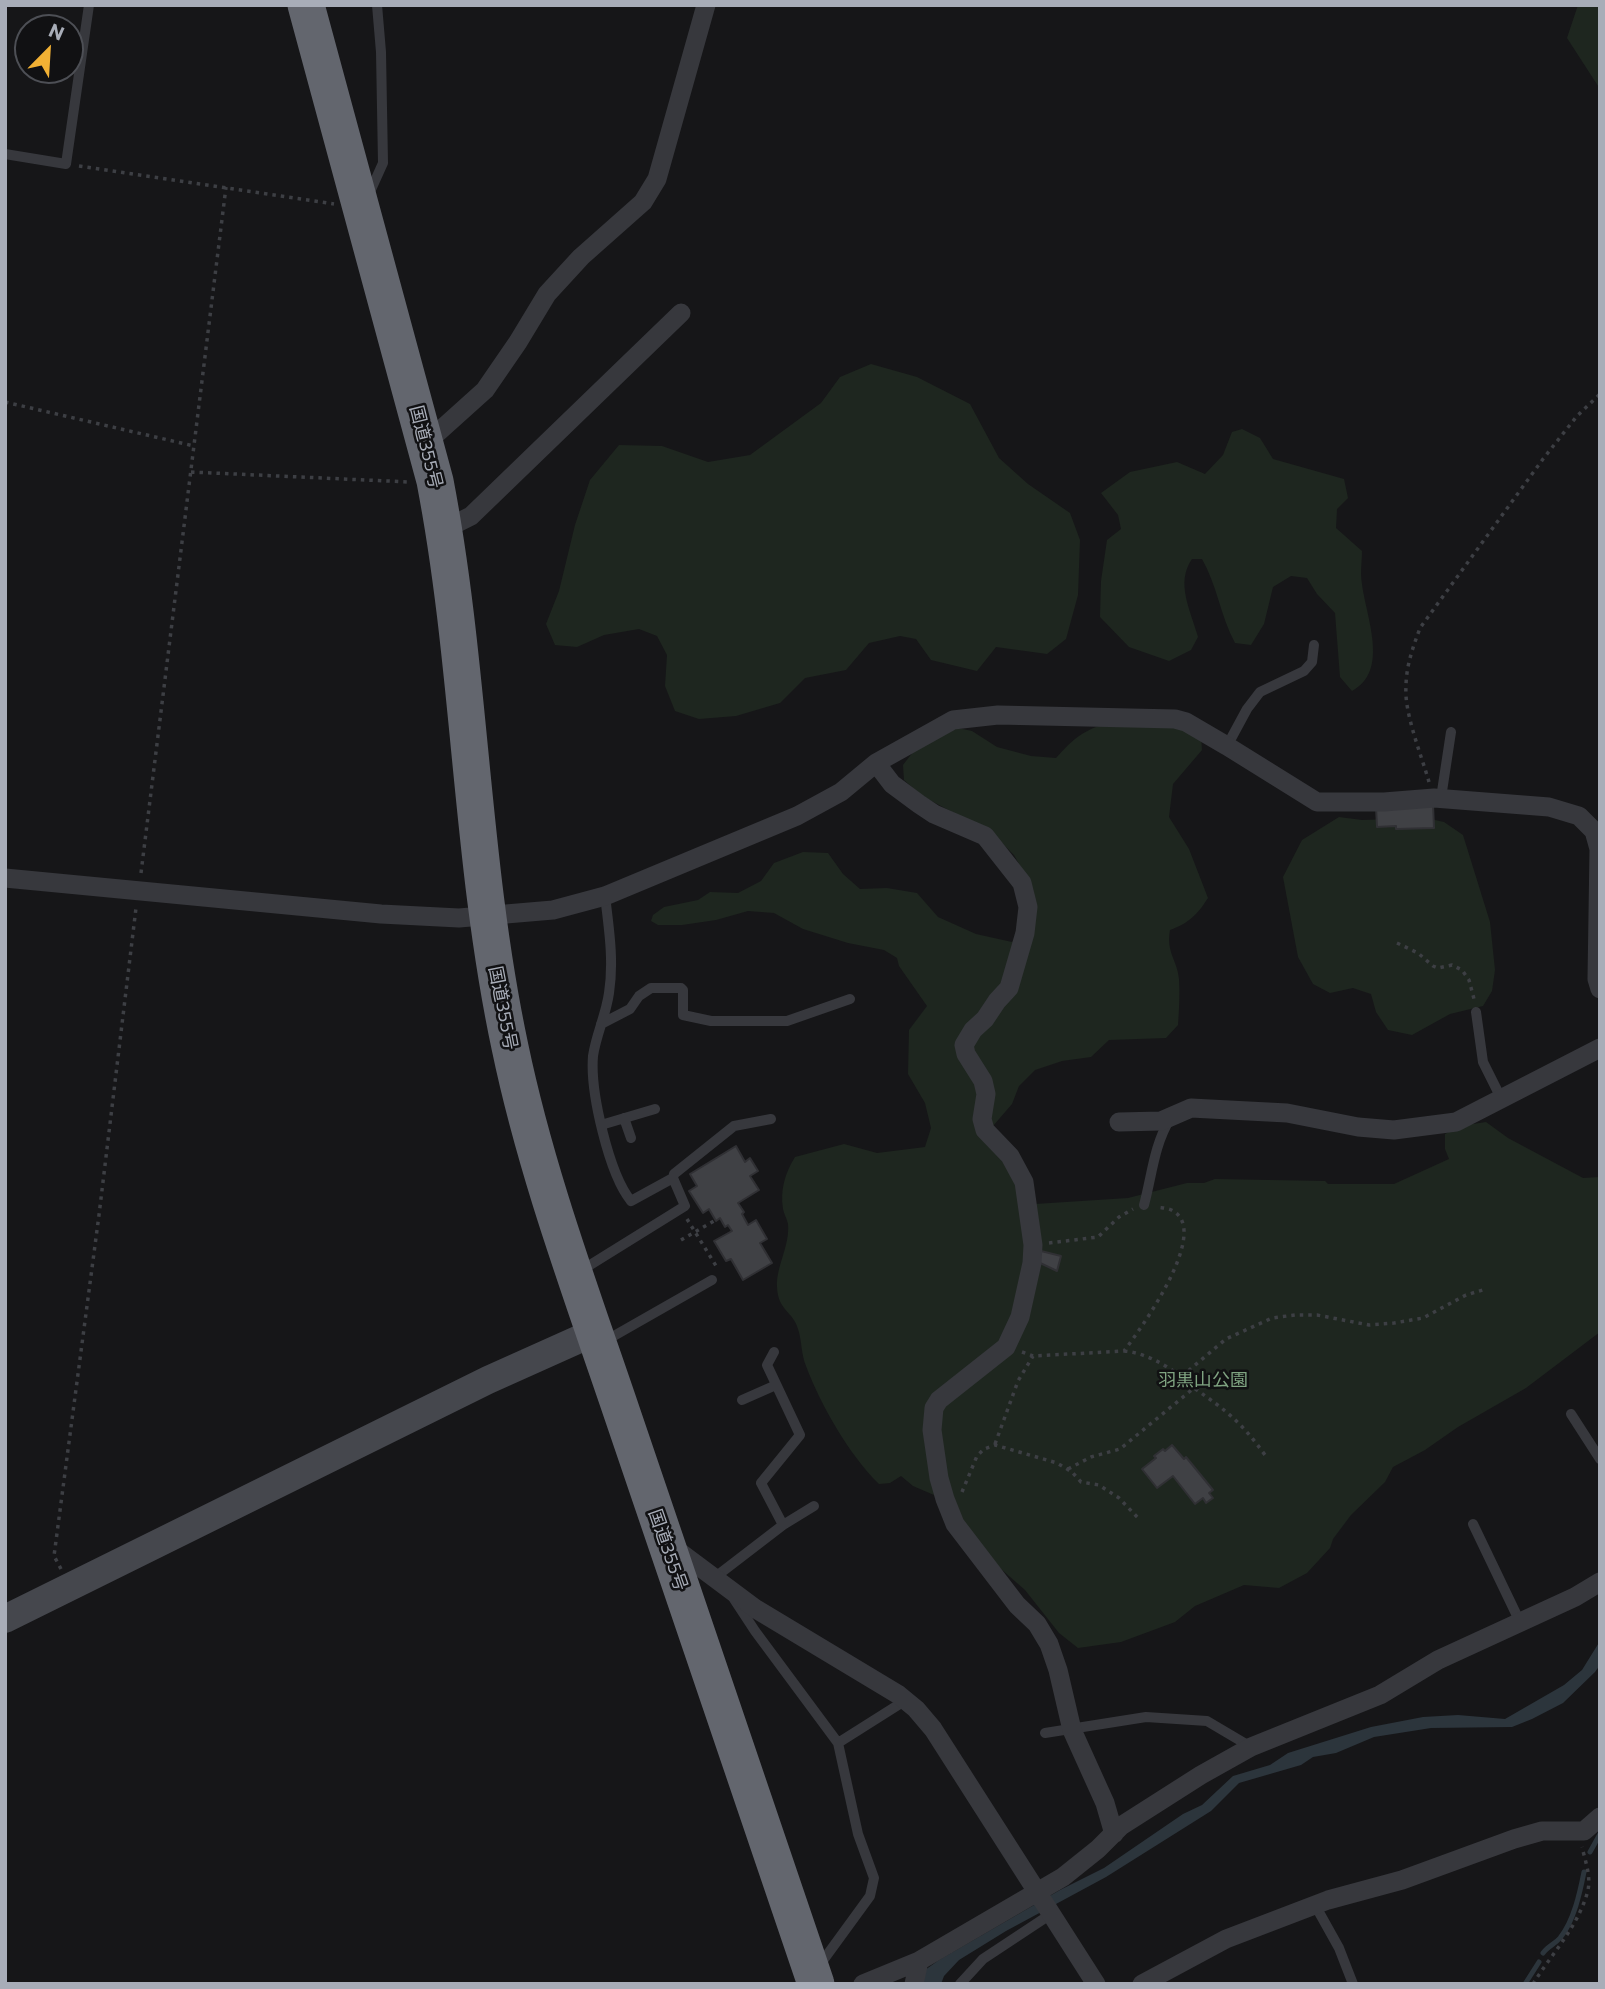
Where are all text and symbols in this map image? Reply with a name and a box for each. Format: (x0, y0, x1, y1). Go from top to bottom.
north arrow (14, 14, 84, 84)
text: N (46, 18, 68, 45)
street label: 国道355号 (405, 403, 447, 491)
street label: 国道355号 (484, 964, 522, 1052)
park label: 羽黒山公園 (1158, 1369, 1248, 1391)
street label: 国道355号 (644, 1506, 692, 1594)

